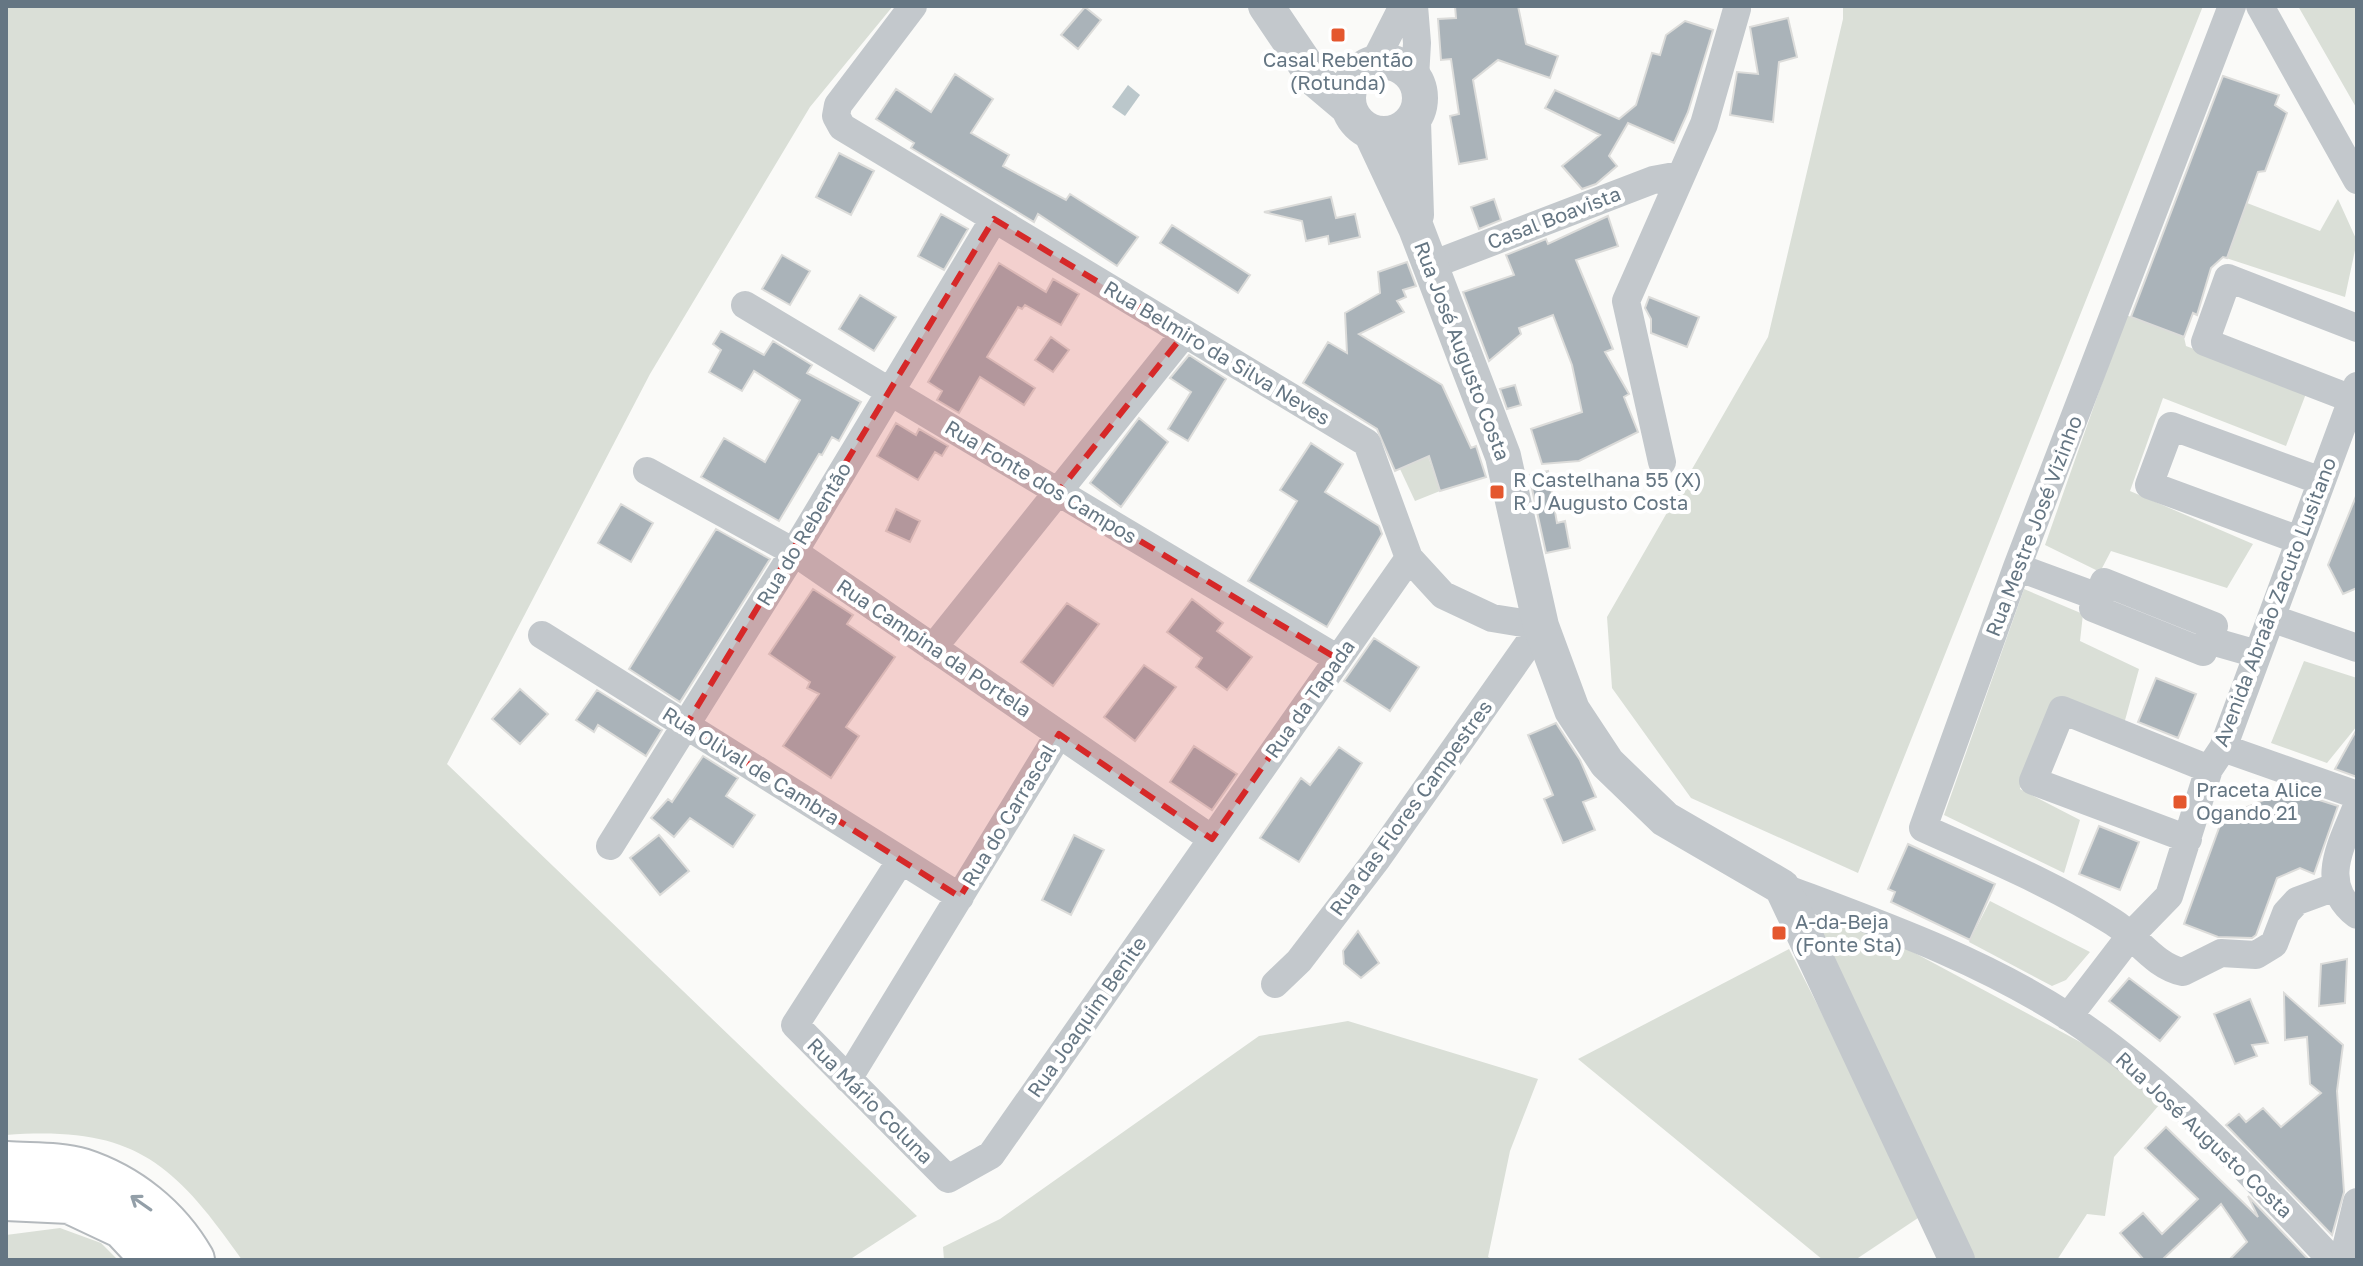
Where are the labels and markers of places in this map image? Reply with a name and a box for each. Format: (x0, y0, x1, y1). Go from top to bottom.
marker: Casal Rebentão (Rotunda) (1329, 26, 1347, 44)
place label: Casal Rebentão (Rotunda) (1263, 47, 1413, 94)
place label: R Castelhana 55 (X) R J Augusto Costa (1513, 467, 1702, 514)
marker: R Castelhana 55 (X) R J Augusto Costa (1488, 483, 1506, 501)
place label: Praceta Alice Ogando 21 (2196, 777, 2322, 824)
marker: Praceta Alice Ogando 21 (2171, 793, 2189, 811)
place label: A-da-Beja (Fonte Sta) (1795, 909, 1902, 956)
marker: A-da-Beja (Fonte Sta) (1770, 924, 1788, 942)

